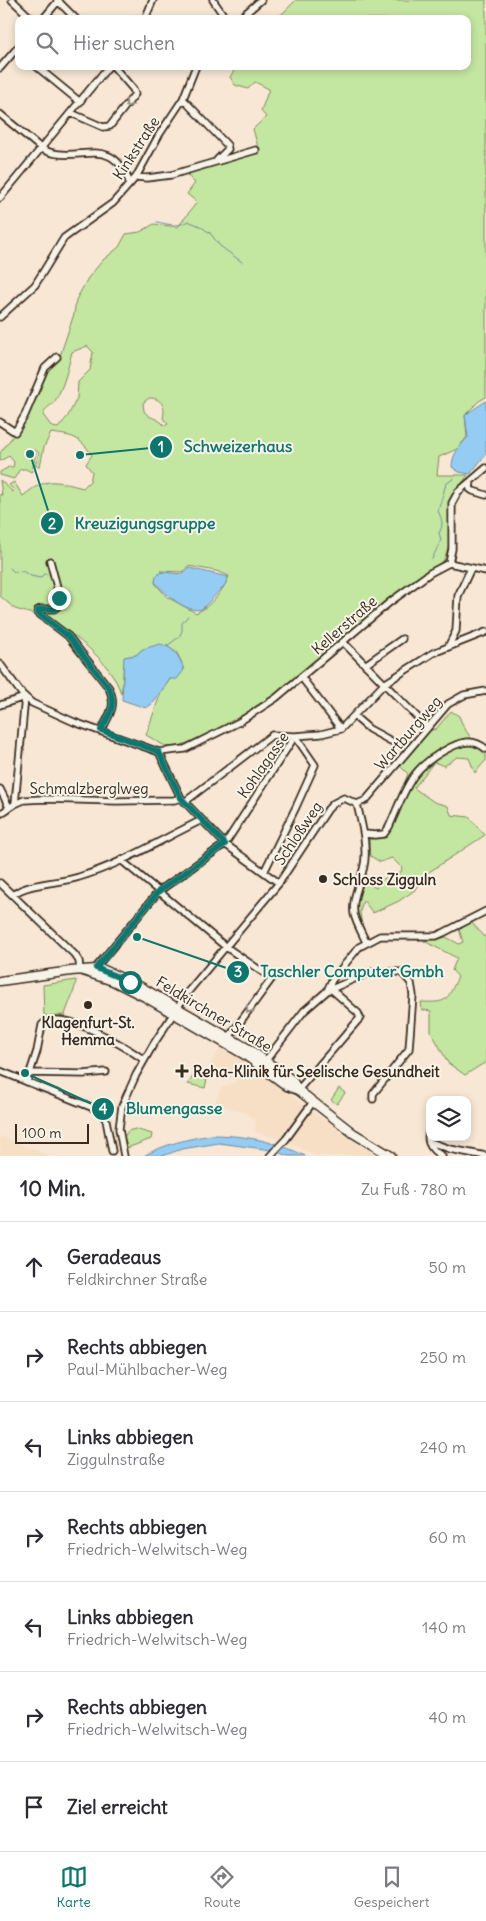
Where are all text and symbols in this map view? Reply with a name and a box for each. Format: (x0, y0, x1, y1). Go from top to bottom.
search box (15, 15, 471, 70)
icon: search (33, 29, 61, 57)
text: Hier suchen (73, 31, 175, 55)
one-way arrow (126, 98, 134, 107)
street label: Kinkstraße (109, 113, 163, 183)
callout: Schweizerhaus (149, 431, 302, 462)
text: Schweizerhaus (184, 436, 292, 456)
text: 1 (158, 437, 164, 456)
callout: Kreuzigungsgruppe (39, 508, 225, 539)
text: Kreuzigungsgruppe (75, 513, 216, 534)
text: 2 (48, 514, 56, 533)
route end (48, 587, 71, 610)
street label: Kellerstraße (307, 591, 381, 659)
street label: Wartburgweg (370, 692, 446, 774)
street label: Kohlagasse (233, 728, 293, 802)
street label: Schmalzberglweg (29, 779, 149, 798)
street label: Schloßweg (270, 798, 326, 868)
place label: Schloss Zigguln (333, 870, 436, 890)
marker: Schloss Zigguln (317, 873, 329, 885)
callout: Taschler Computer Gmbh (226, 956, 454, 987)
text: Taschler Computer Gmbh (260, 961, 444, 982)
text: 3 (234, 962, 242, 981)
route start (119, 971, 142, 994)
street label: Feldkirchner Straße (153, 972, 275, 1056)
marker: Klagenfurt-St. Hemma (82, 999, 94, 1011)
one-way arrow (246, 1004, 255, 1014)
place label: Klagenfurt-St. Hemma (42, 1013, 135, 1049)
place label: Reha-Klinik für Seelische Gesundheit (193, 1062, 440, 1081)
marker: Reha-Klinik für Seelische Gesundheit (175, 1064, 189, 1078)
callout: Blumengasse (91, 1093, 232, 1124)
map controls (426, 1096, 471, 1141)
button: layers (426, 1096, 471, 1141)
text: Blumengasse (126, 1098, 223, 1119)
text: 4 (99, 1099, 108, 1118)
scale bar (15, 1121, 89, 1144)
text: 100 m (22, 1124, 62, 1142)
text: 10 Min. (20, 1175, 85, 1202)
text: Zu Fuß · 780 m (361, 1179, 466, 1199)
text: Geradeaus (67, 1245, 161, 1269)
icon: ahead (20, 1253, 48, 1281)
text: 50 m (428, 1257, 466, 1277)
text: Feldkirchner Straße (67, 1269, 207, 1289)
text: Rechts abbiegen (67, 1335, 207, 1359)
icon: right (20, 1343, 48, 1371)
text: 250 m (420, 1347, 466, 1367)
text: Paul-Mühlbacher-Weg (67, 1359, 228, 1379)
text: Links abbiegen (67, 1425, 194, 1449)
icon: left (20, 1433, 48, 1461)
text: 240 m (420, 1437, 466, 1457)
text: Ziggulnstraße (67, 1449, 165, 1469)
text: Rechts abbiegen (67, 1515, 207, 1539)
icon: right (20, 1523, 48, 1551)
text: 60 m (428, 1527, 466, 1547)
text: Friedrich-Welwitsch-Weg (67, 1539, 248, 1559)
text: Links abbiegen (67, 1605, 194, 1629)
icon: left (20, 1613, 48, 1641)
text: 140 m (422, 1617, 466, 1637)
text: Friedrich-Welwitsch-Weg (67, 1629, 248, 1649)
text: Rechts abbiegen (67, 1695, 207, 1719)
icon: right (20, 1703, 48, 1731)
text: 40 m (428, 1707, 466, 1727)
text: Friedrich-Welwitsch-Weg (67, 1719, 248, 1739)
icon: arrive (20, 1793, 48, 1821)
text: Ziel erreicht (67, 1795, 168, 1819)
tab: Karte (56, 1863, 91, 1911)
tab: Route (204, 1863, 241, 1911)
tab: Gespeichert (354, 1863, 430, 1911)

